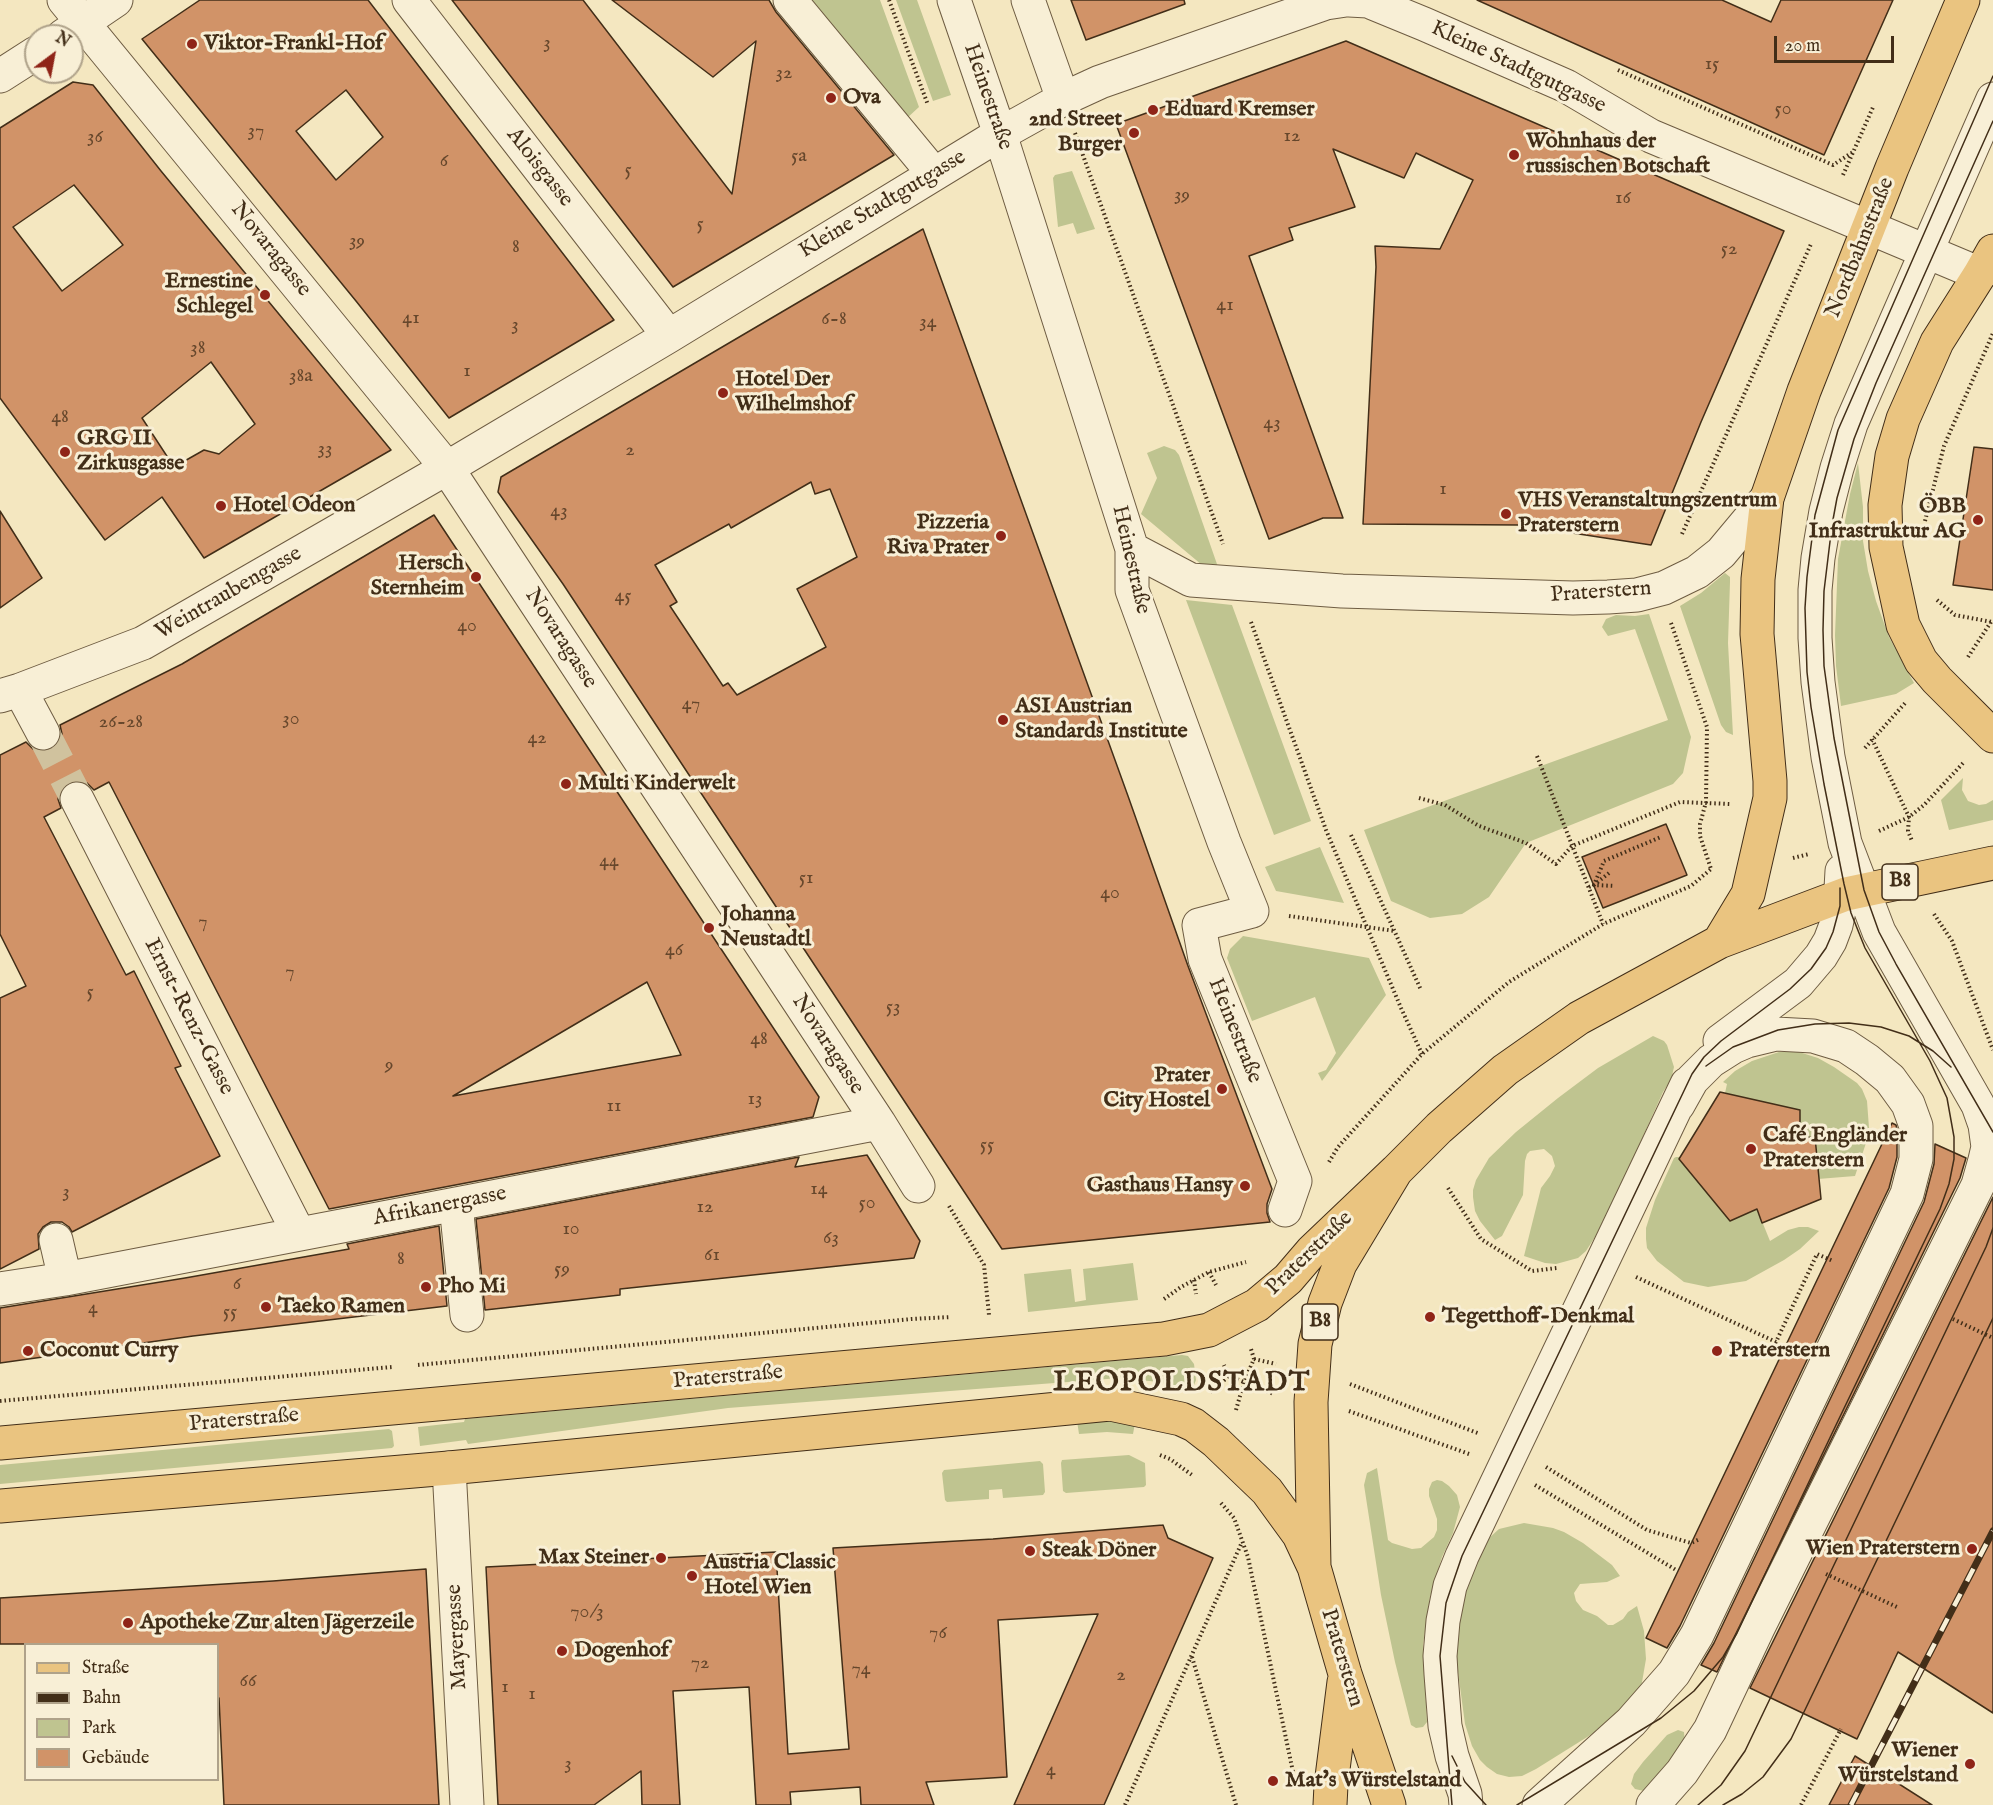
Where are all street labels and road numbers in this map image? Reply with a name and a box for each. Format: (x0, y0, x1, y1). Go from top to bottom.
street label: Kleine Stadtgutgasse (1426, 16, 1610, 120)
street label: Heinestraße (956, 40, 1018, 154)
street label: Aloisgasse (500, 123, 578, 213)
street label: Kleine Stadtgutgasse (795, 145, 971, 265)
street label: Nordbahnstraße (1821, 174, 1901, 322)
street label: Novaragasse (224, 197, 316, 303)
street label: Heinestraße (1105, 503, 1155, 617)
street label: Weintraubengasse (151, 541, 307, 647)
street label: Praterstern (1550, 576, 1652, 610)
street label: Novaragasse (518, 584, 602, 694)
road number: B8 (1882, 864, 1918, 900)
street label: Ernst-Renz-Gasse (137, 934, 239, 1100)
street label: Heinestraße (1201, 975, 1267, 1087)
street label: Novaragasse (785, 990, 869, 1100)
street label: Afrikanergasse (371, 1181, 509, 1233)
street label: Praterstraße (1261, 1206, 1359, 1302)
road number: B8 (1302, 1304, 1338, 1340)
street label: Praterstraße (672, 1360, 784, 1396)
street label: Praterstraße (188, 1403, 300, 1439)
street label: Mayergasse (442, 1584, 474, 1690)
street label: Praterstern (1314, 1606, 1368, 1710)

